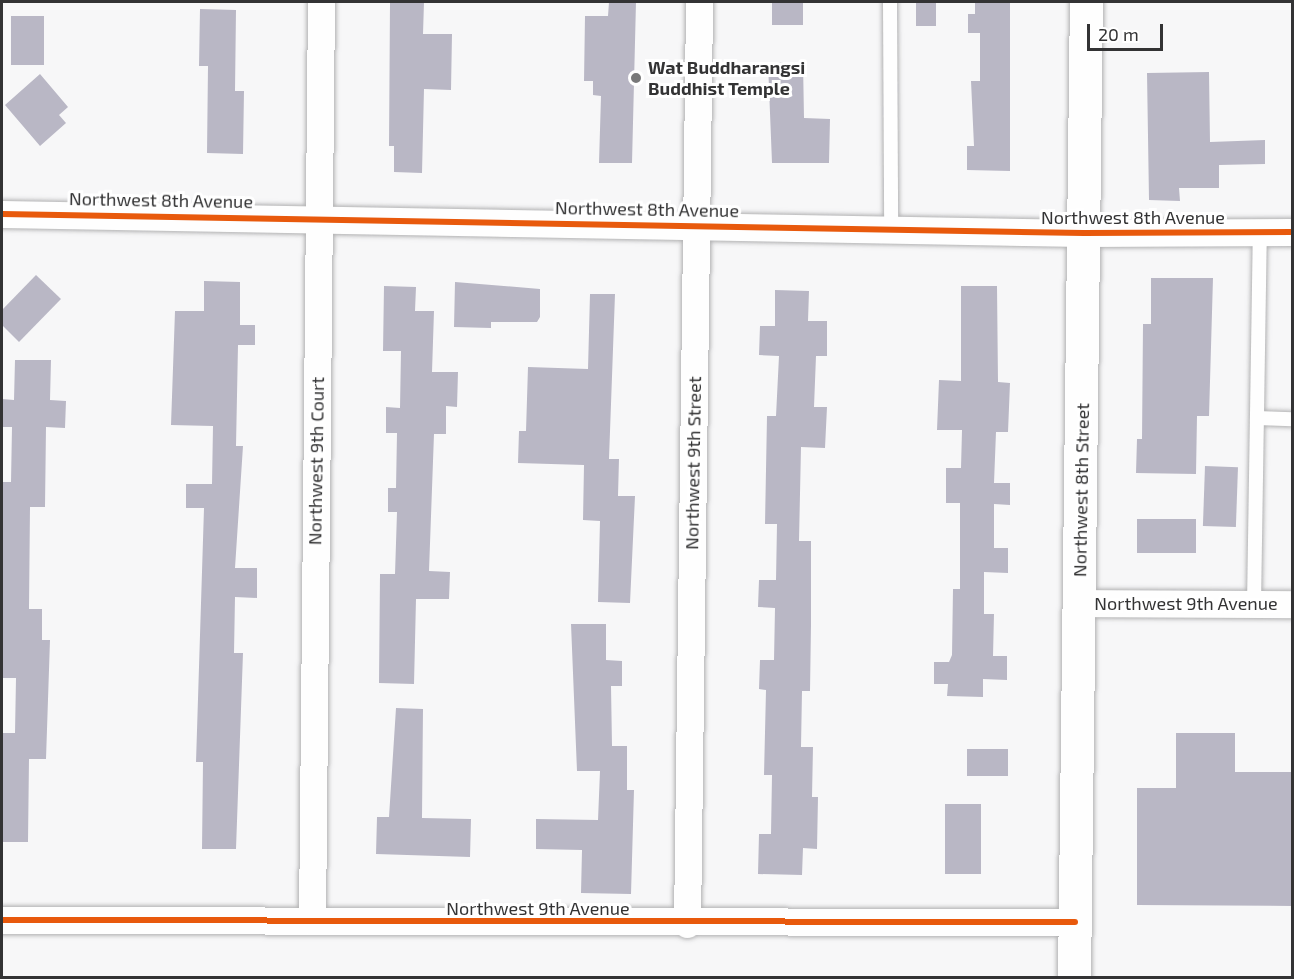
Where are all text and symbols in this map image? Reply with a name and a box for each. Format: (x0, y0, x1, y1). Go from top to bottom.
scale bar (1090, 12, 1166, 50)
text: 20 m (1098, 23, 1139, 45)
place label: Wat Buddharangsi Buddhist Temple (648, 57, 805, 100)
marker: Wat Buddharangsi Buddhist Temple (629, 71, 643, 85)
street label: Northwest 8th Avenue (69, 188, 253, 212)
street label: Northwest 8th Avenue (555, 197, 739, 221)
street label: Northwest 8th Avenue (1041, 206, 1225, 228)
street label: Northwest 9th Street (681, 376, 705, 550)
street label: Northwest 9th Court (304, 377, 328, 545)
street label: Northwest 8th Street (1069, 403, 1093, 577)
street label: Northwest 9th Avenue (1094, 592, 1278, 614)
street label: Northwest 9th Avenue (446, 897, 630, 919)

